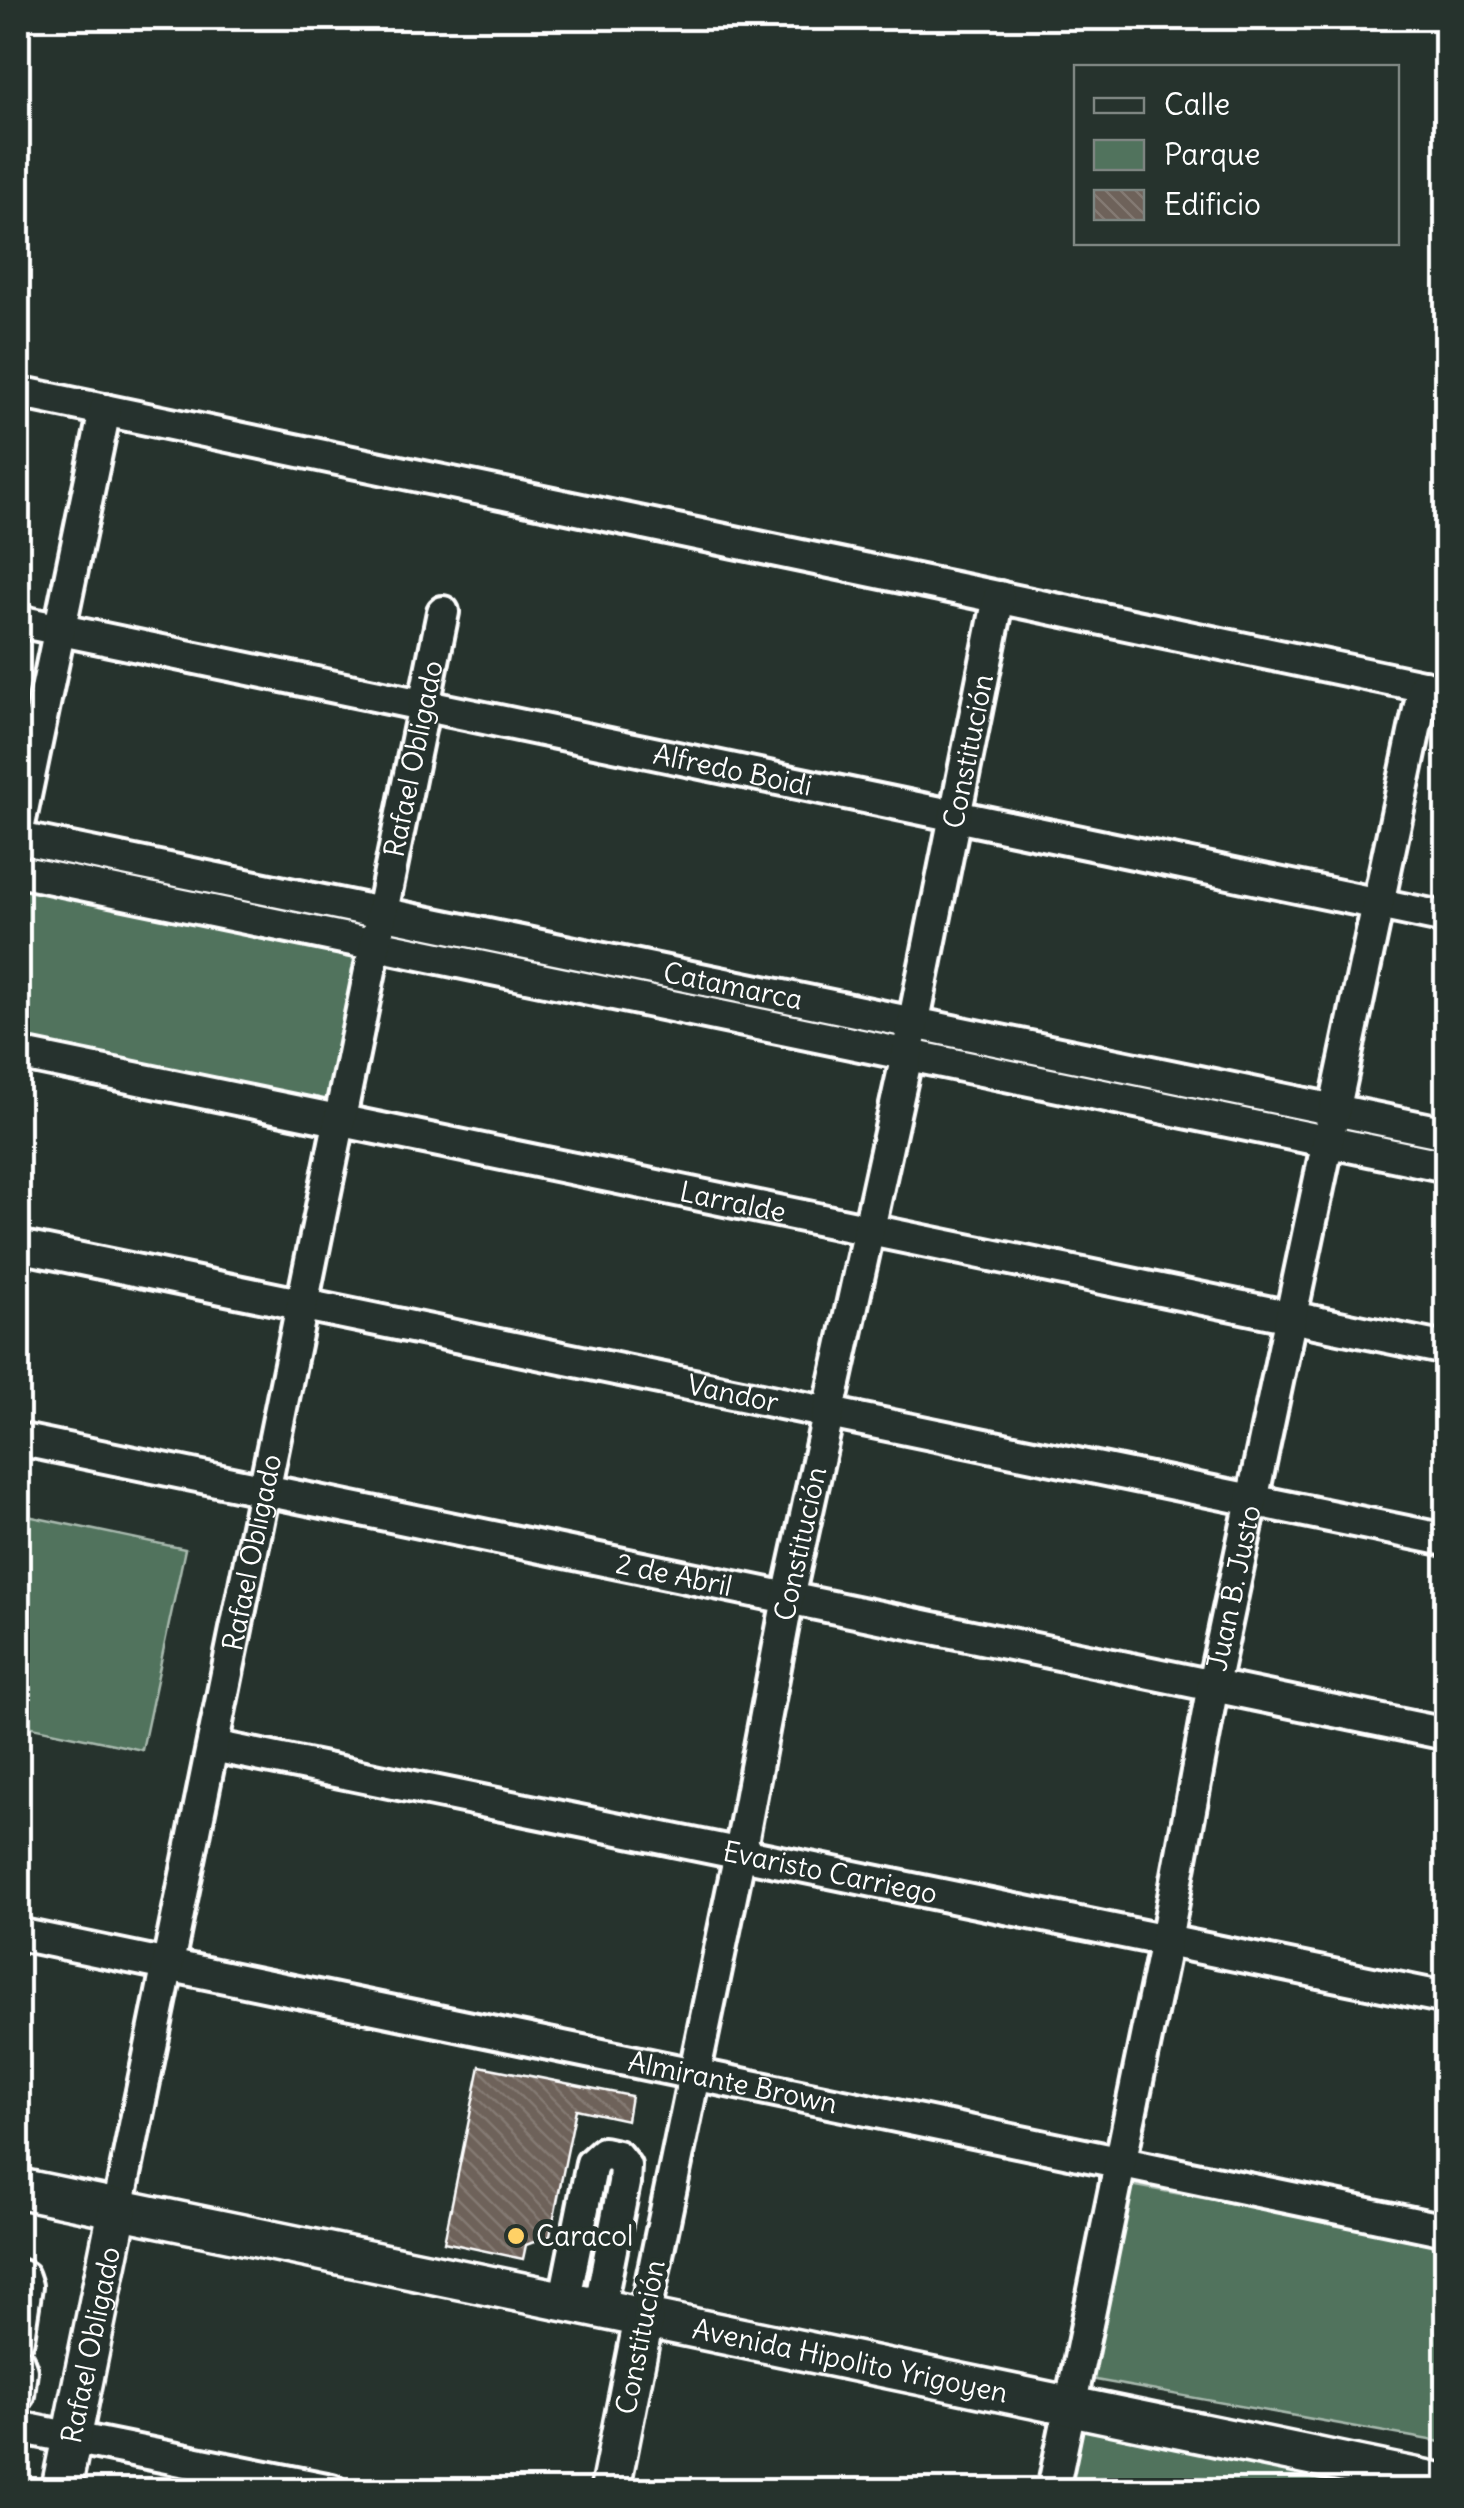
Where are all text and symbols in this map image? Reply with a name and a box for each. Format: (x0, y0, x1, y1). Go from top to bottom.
legend (1074, 65, 1399, 245)
text: Calle (1164, 85, 1230, 123)
text: Parque (1164, 135, 1260, 173)
text: Edificio (1164, 185, 1261, 223)
street label: Rafael Obligado (376, 657, 451, 860)
street label: Constitución (935, 671, 1001, 832)
street label: Alfredo Boidi (650, 736, 815, 804)
street label: Catamarca (660, 954, 806, 1018)
street label: Larralde (677, 1173, 789, 1230)
street label: Vandor (684, 1366, 782, 1420)
street label: Rafael Obligado (214, 1451, 289, 1654)
street label: Constitución (766, 1463, 834, 1624)
street label: Juan B. Justo (1198, 1502, 1269, 1674)
street label: 2 de Abril (613, 1545, 735, 1604)
street label: Evaristo Carriego (720, 1833, 940, 1912)
street label: Almirante Brown (625, 2043, 841, 2121)
place label: Caracol (536, 2218, 633, 2254)
marker: Caracol (505, 2225, 527, 2247)
street label: Rafael Obligado (53, 2243, 128, 2446)
street label: Constitución (607, 2257, 673, 2417)
street label: Avenida Hipolito Yrigoyen (689, 2310, 1011, 2411)

